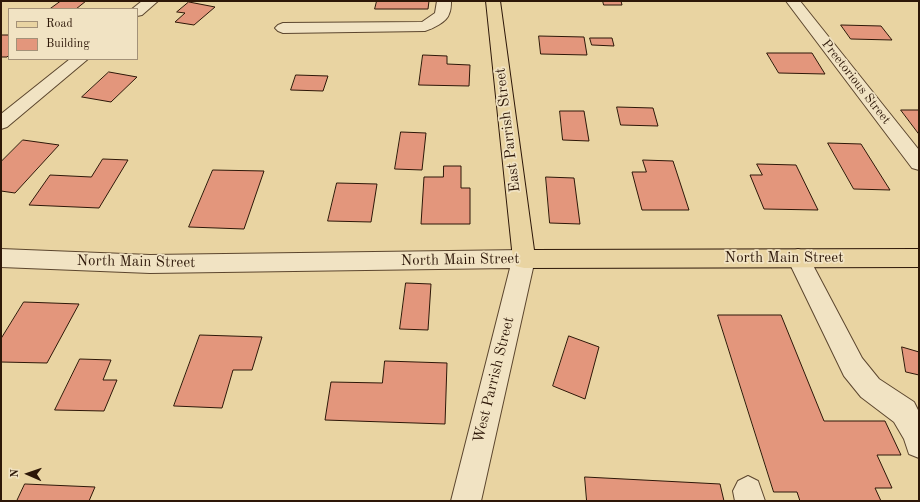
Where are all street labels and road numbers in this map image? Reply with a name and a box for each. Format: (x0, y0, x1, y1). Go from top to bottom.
street label: Preetorious Street (818, 37, 894, 127)
street label: East Parrish Street (491, 67, 525, 193)
street label: North Main Street (725, 249, 843, 267)
street label: North Main Street (400, 250, 520, 270)
street label: North Main Street (76, 252, 196, 272)
street label: West Parrish Street (470, 315, 518, 445)

